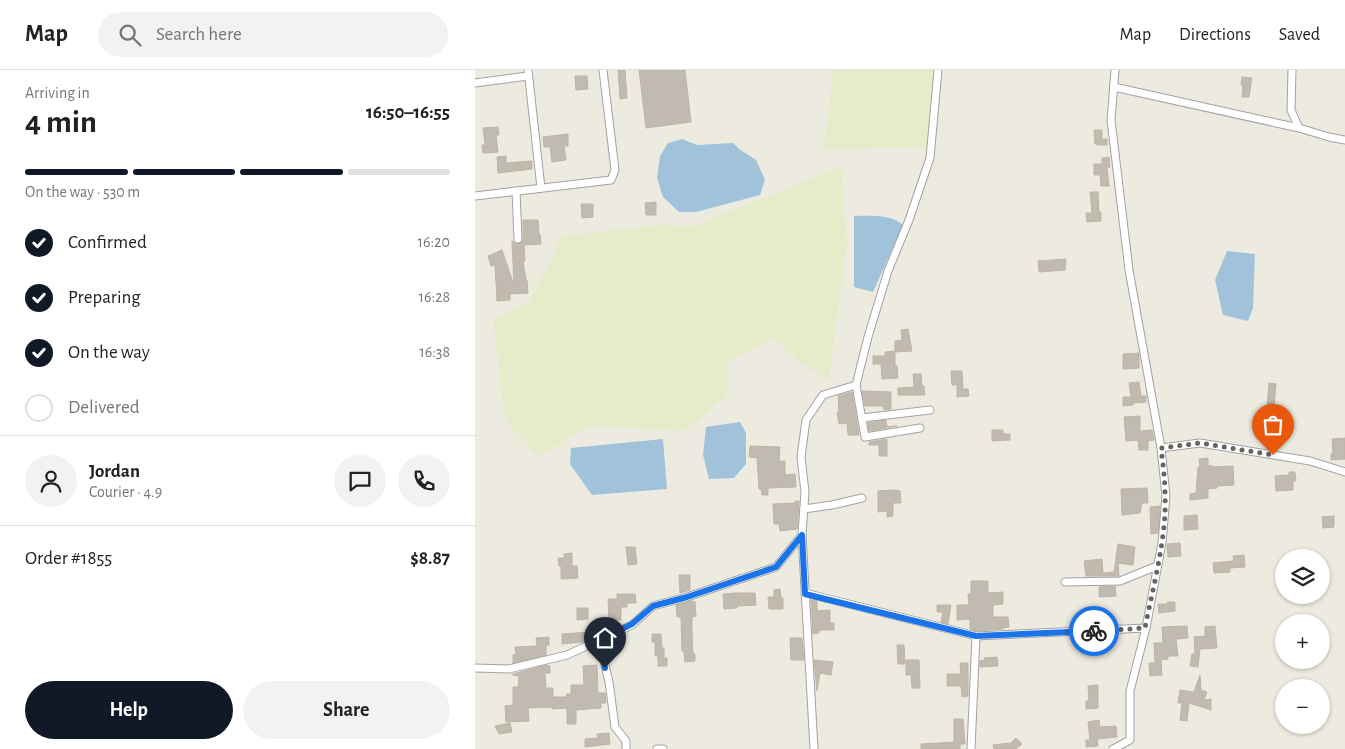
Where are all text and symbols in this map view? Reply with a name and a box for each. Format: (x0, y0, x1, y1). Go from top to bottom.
search box (98, 12, 448, 57)
icon: search (116, 21, 144, 49)
text: Map (25, 22, 68, 46)
text: Search here (156, 25, 242, 44)
text: Map (1120, 26, 1151, 44)
text: Directions (1179, 26, 1251, 44)
text: Saved (1279, 26, 1320, 44)
text: Arriving in (25, 85, 90, 101)
text: 16:50–16:55 (366, 103, 450, 122)
text: 4 min (25, 106, 97, 138)
text: On the way · 530 m (25, 184, 140, 200)
icon: check (25, 229, 53, 257)
text: Confirmed (68, 233, 147, 252)
text: 16:20 (418, 234, 450, 250)
icon: check (25, 284, 53, 312)
text: Preparing (68, 288, 141, 307)
text: 16:28 (418, 289, 450, 305)
icon: check (25, 339, 53, 367)
text: On the way (68, 343, 150, 362)
text: 16:38 (419, 344, 450, 360)
text: Delivered (68, 398, 140, 417)
pin (1252, 404, 1294, 455)
icon: bag (1259, 411, 1287, 439)
button: person (25, 455, 77, 507)
button: chat (334, 455, 386, 507)
button: phone (398, 455, 450, 507)
text: Jordan (89, 462, 140, 481)
text: Courier · 4.9 (89, 484, 162, 500)
text: Order #1855 (25, 549, 112, 568)
text: $8.87 (410, 549, 450, 568)
map controls (1275, 549, 1330, 734)
button: layers (1275, 549, 1330, 604)
courier (1069, 606, 1119, 656)
button: + (1275, 614, 1330, 669)
pin (584, 617, 626, 668)
icon: bike (1080, 617, 1108, 645)
icon: home (591, 624, 619, 652)
button: − (1275, 679, 1330, 734)
button: Help (25, 681, 233, 739)
button: Share (243, 681, 450, 739)

